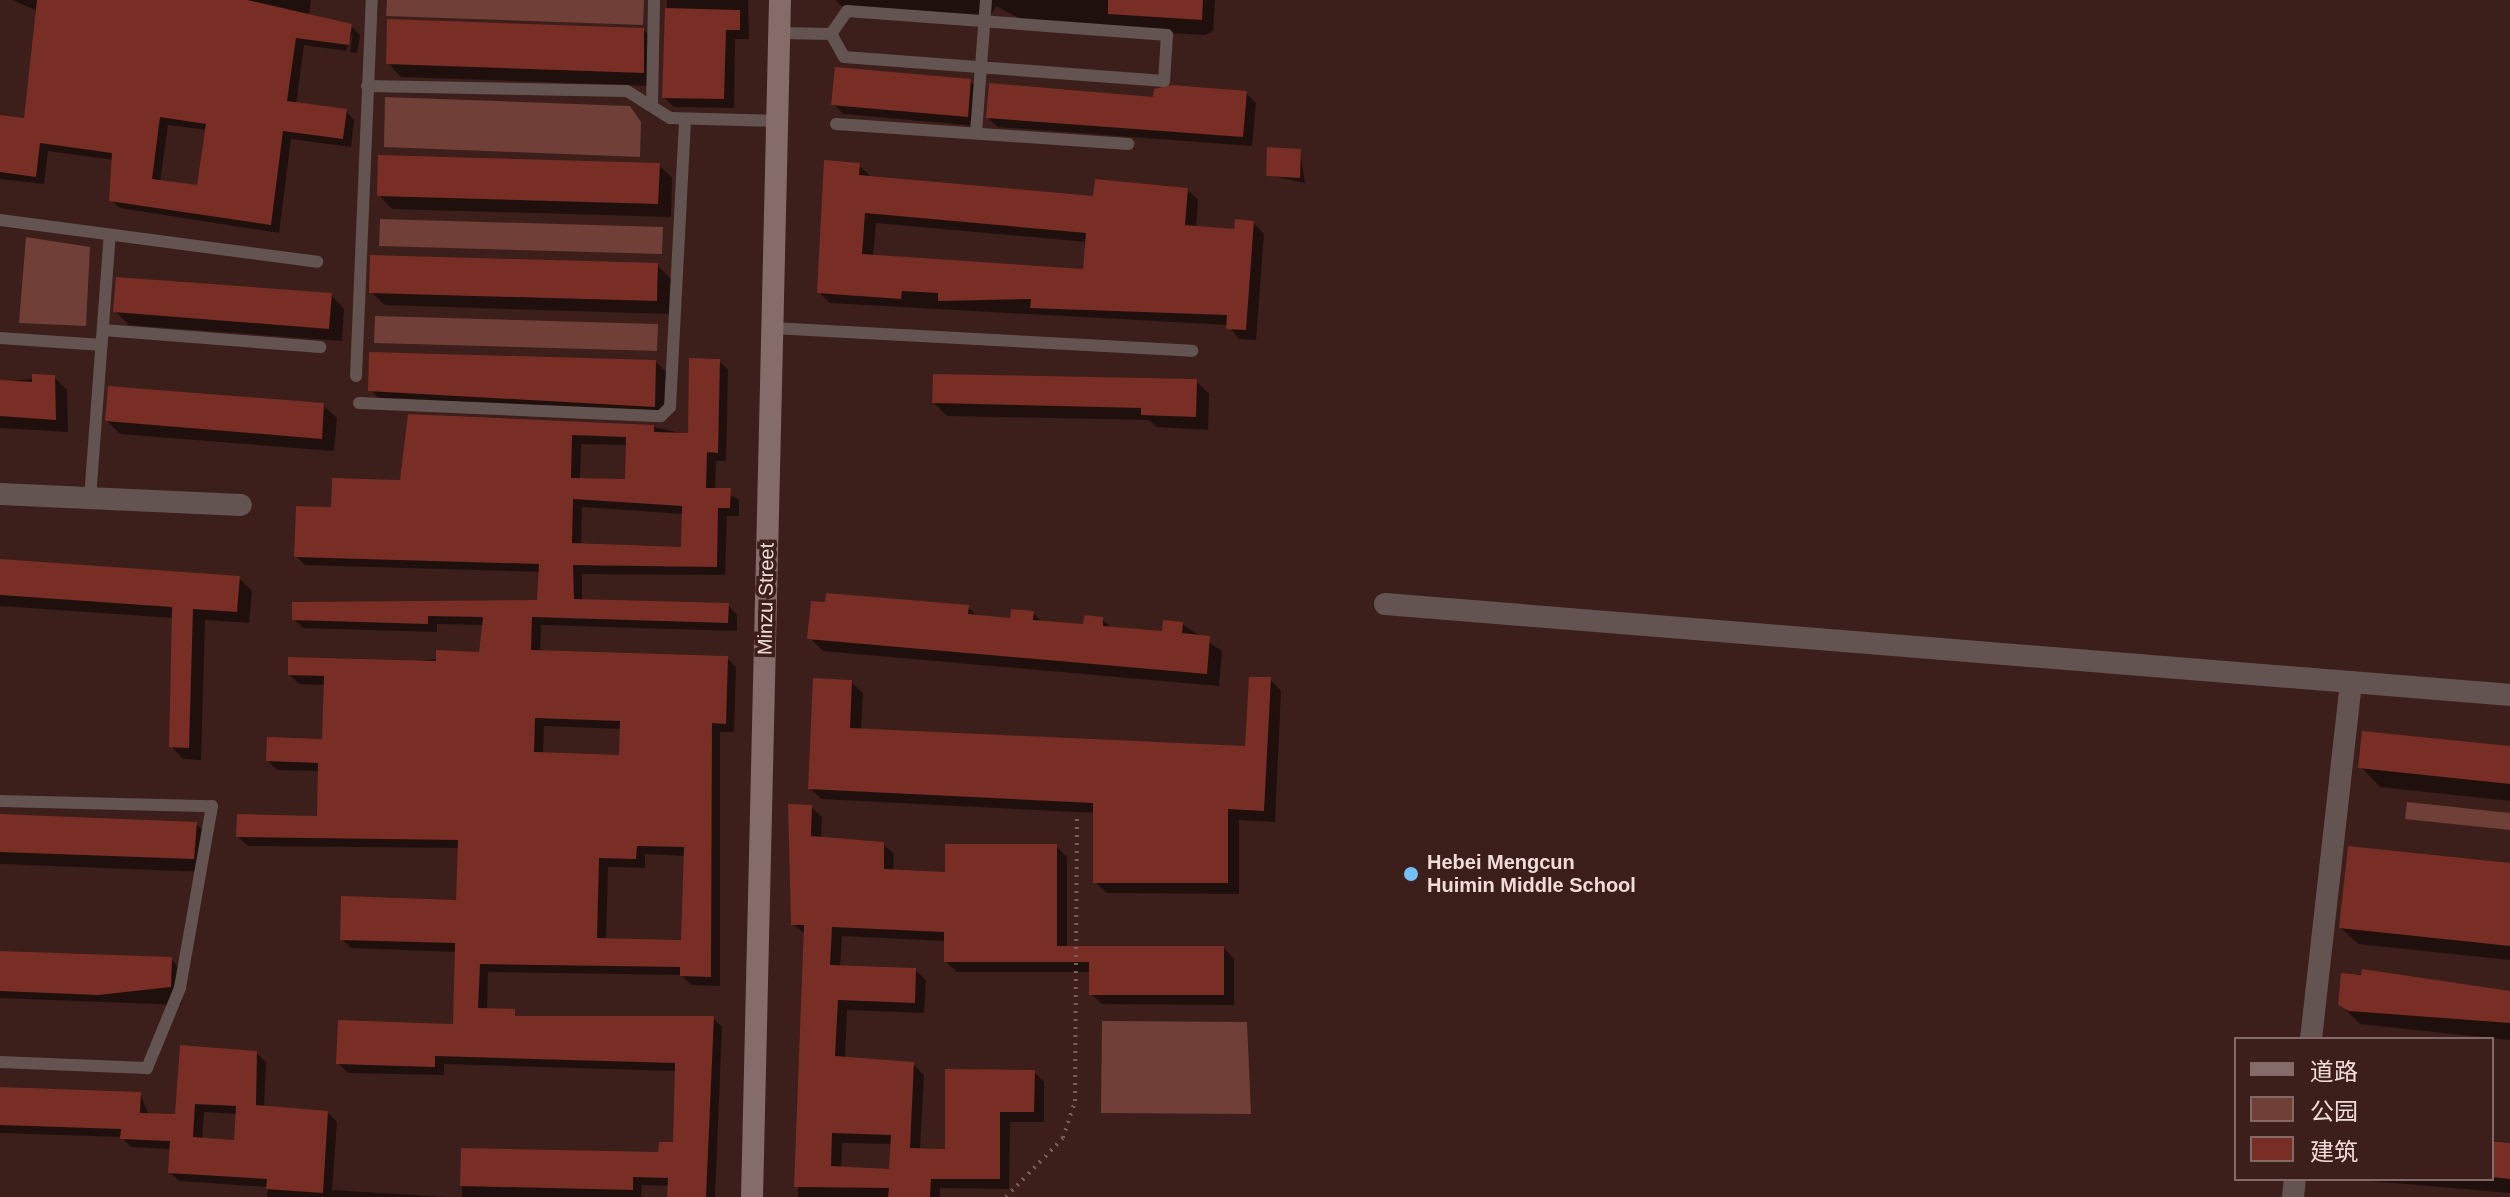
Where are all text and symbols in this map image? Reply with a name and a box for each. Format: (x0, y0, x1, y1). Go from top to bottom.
street label: Minzu Street (753, 543, 779, 655)
place label: Hebei Mengcun Huimin Middle School (1427, 850, 1636, 897)
marker: Hebei Mengcun Huimin Middle School (1402, 865, 1420, 883)
legend (2234, 1037, 2494, 1181)
text: 道路 (2310, 1058, 2358, 1085)
text: 公园 (2310, 1098, 2358, 1125)
text: 建筑 (2310, 1138, 2358, 1165)

